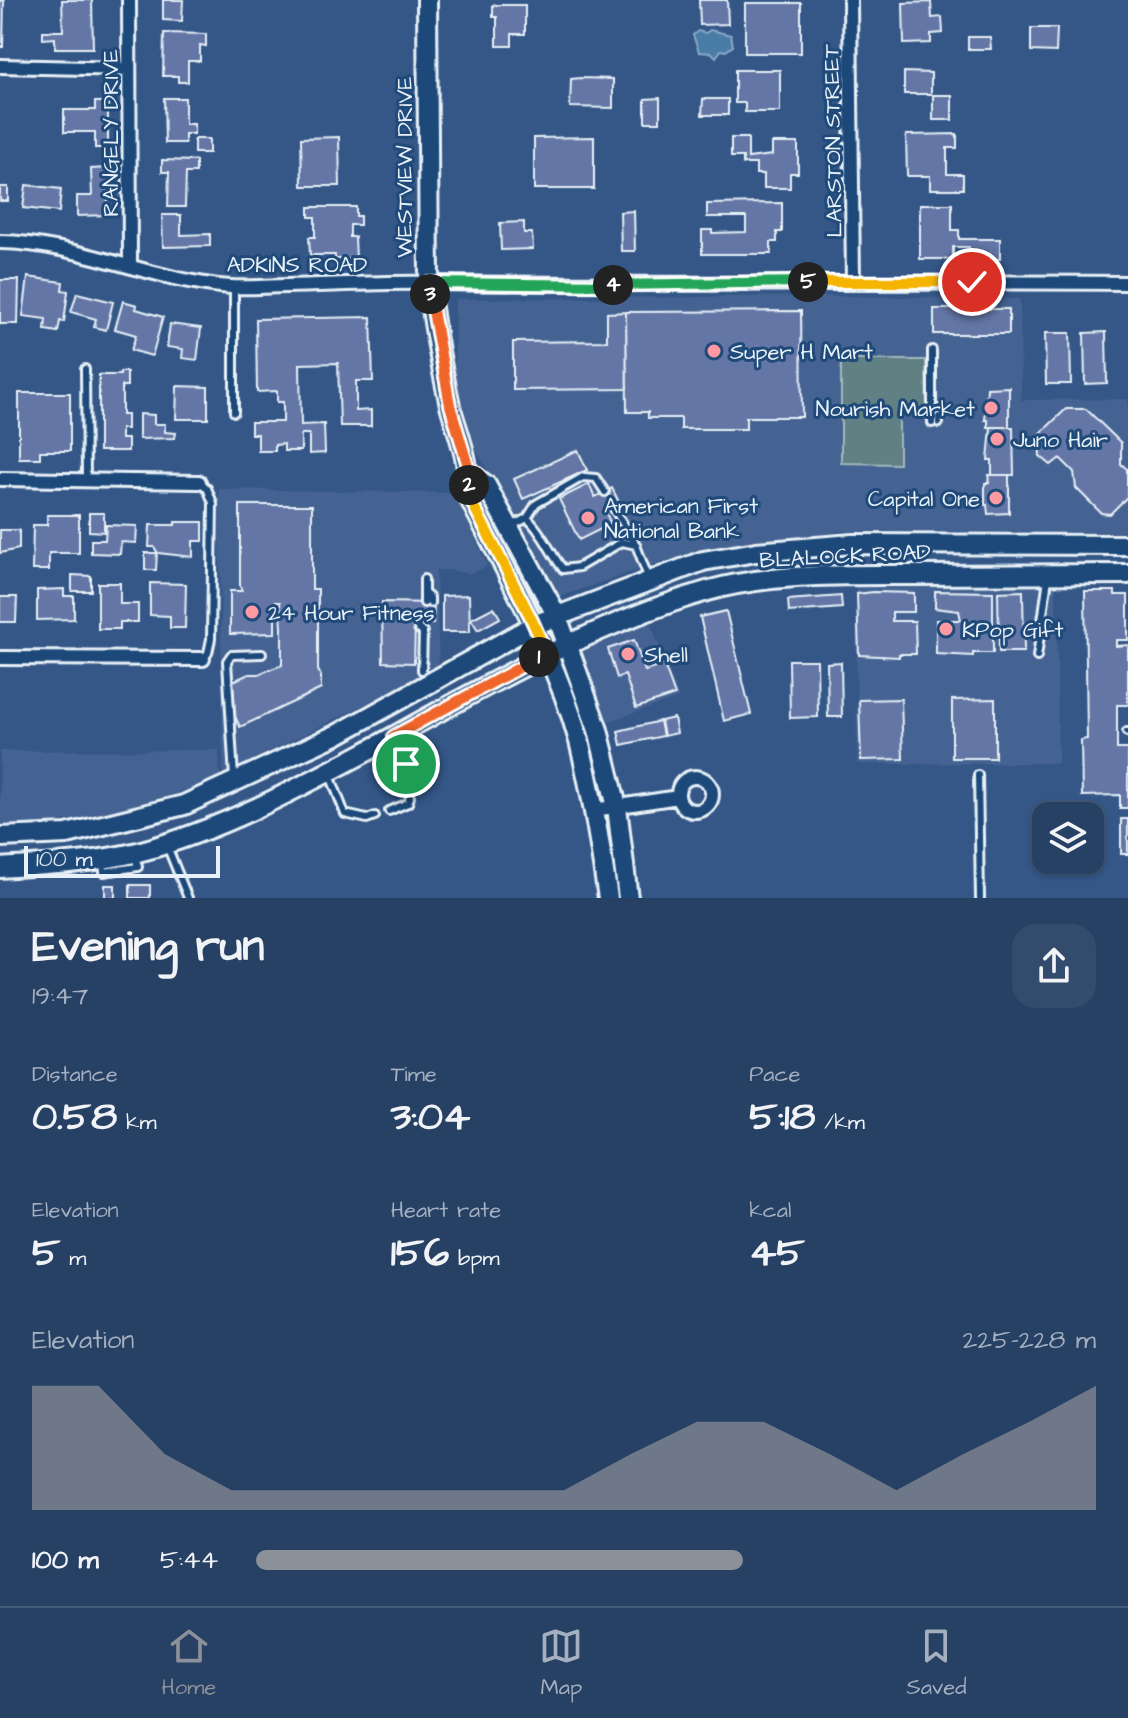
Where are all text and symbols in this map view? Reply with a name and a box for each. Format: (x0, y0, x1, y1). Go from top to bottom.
street label: LARSTON STREET (816, 44, 851, 238)
street label: RANGELY DRIVE (96, 49, 127, 217)
street label: WESTVIEW DRIVE (390, 76, 421, 258)
pin (938, 248, 1006, 316)
street label: ADKINS ROAD (227, 250, 367, 281)
icon: check (950, 260, 994, 304)
pin: 5 (788, 262, 828, 302)
pin: 4 (593, 265, 633, 305)
text: 5 (800, 266, 816, 297)
text: 4 (606, 269, 620, 300)
pin: 3 (410, 274, 450, 314)
text: 3 (424, 278, 436, 309)
place label: Super H Mart (730, 337, 873, 368)
marker: Super H Mart (705, 342, 723, 360)
place label: Nourish Market (816, 394, 975, 425)
marker: Nourish Market (982, 399, 1000, 417)
place label: Juno Hair (1013, 425, 1108, 456)
marker: Juno Hair (988, 430, 1006, 448)
pin: 2 (449, 465, 489, 505)
text: 2 (463, 469, 475, 500)
place label: Capital One (868, 484, 980, 515)
marker: Capital One (987, 489, 1005, 507)
place label: American First National Bank (604, 491, 758, 547)
marker: American First National Bank (579, 509, 597, 527)
street label: BLALOCK ROAD (759, 537, 931, 576)
place label: 24 Hour Fitness (268, 598, 435, 629)
marker: 24 Hour Fitness (243, 603, 261, 621)
place label: KPop Gift (962, 615, 1063, 646)
marker: KPop Gift (937, 620, 955, 638)
pin: 1 (519, 637, 559, 677)
place label: Shell (644, 640, 688, 671)
text: 1 (538, 641, 540, 672)
marker: Shell (619, 645, 637, 663)
pin (372, 730, 440, 798)
icon: arrive (384, 742, 428, 786)
map controls (1032, 802, 1104, 874)
button: layers (1032, 802, 1104, 874)
scale bar (24, 842, 220, 878)
text: 100 m (36, 844, 93, 875)
text: Evening run (32, 917, 264, 978)
button: share (1012, 924, 1096, 1008)
text: 19:47 (32, 978, 88, 1014)
text: Distance (32, 1059, 118, 1090)
text: Time (391, 1059, 437, 1090)
text: Pace (749, 1059, 800, 1090)
text: 0.58 (32, 1090, 117, 1145)
text: 3:04 (391, 1090, 470, 1145)
text: 5:18 (749, 1090, 815, 1145)
text: km (117, 1107, 157, 1138)
text: /km (815, 1107, 865, 1138)
text: Elevation (32, 1195, 119, 1226)
text: Heart rate (391, 1195, 501, 1226)
text: kcal (749, 1195, 791, 1226)
text: 5 (32, 1226, 60, 1281)
text: 156 (391, 1226, 449, 1281)
text: 45 (749, 1226, 805, 1281)
text: m (60, 1243, 86, 1274)
text: bpm (449, 1243, 500, 1274)
text: Elevation (32, 1322, 134, 1358)
text: 225–228 m (962, 1322, 1096, 1358)
text: 100 m (32, 1542, 99, 1578)
text: 5:44 (160, 1542, 218, 1578)
tab: Home (162, 1624, 216, 1703)
tab: Map (539, 1624, 583, 1703)
tab: Saved (907, 1624, 966, 1703)

